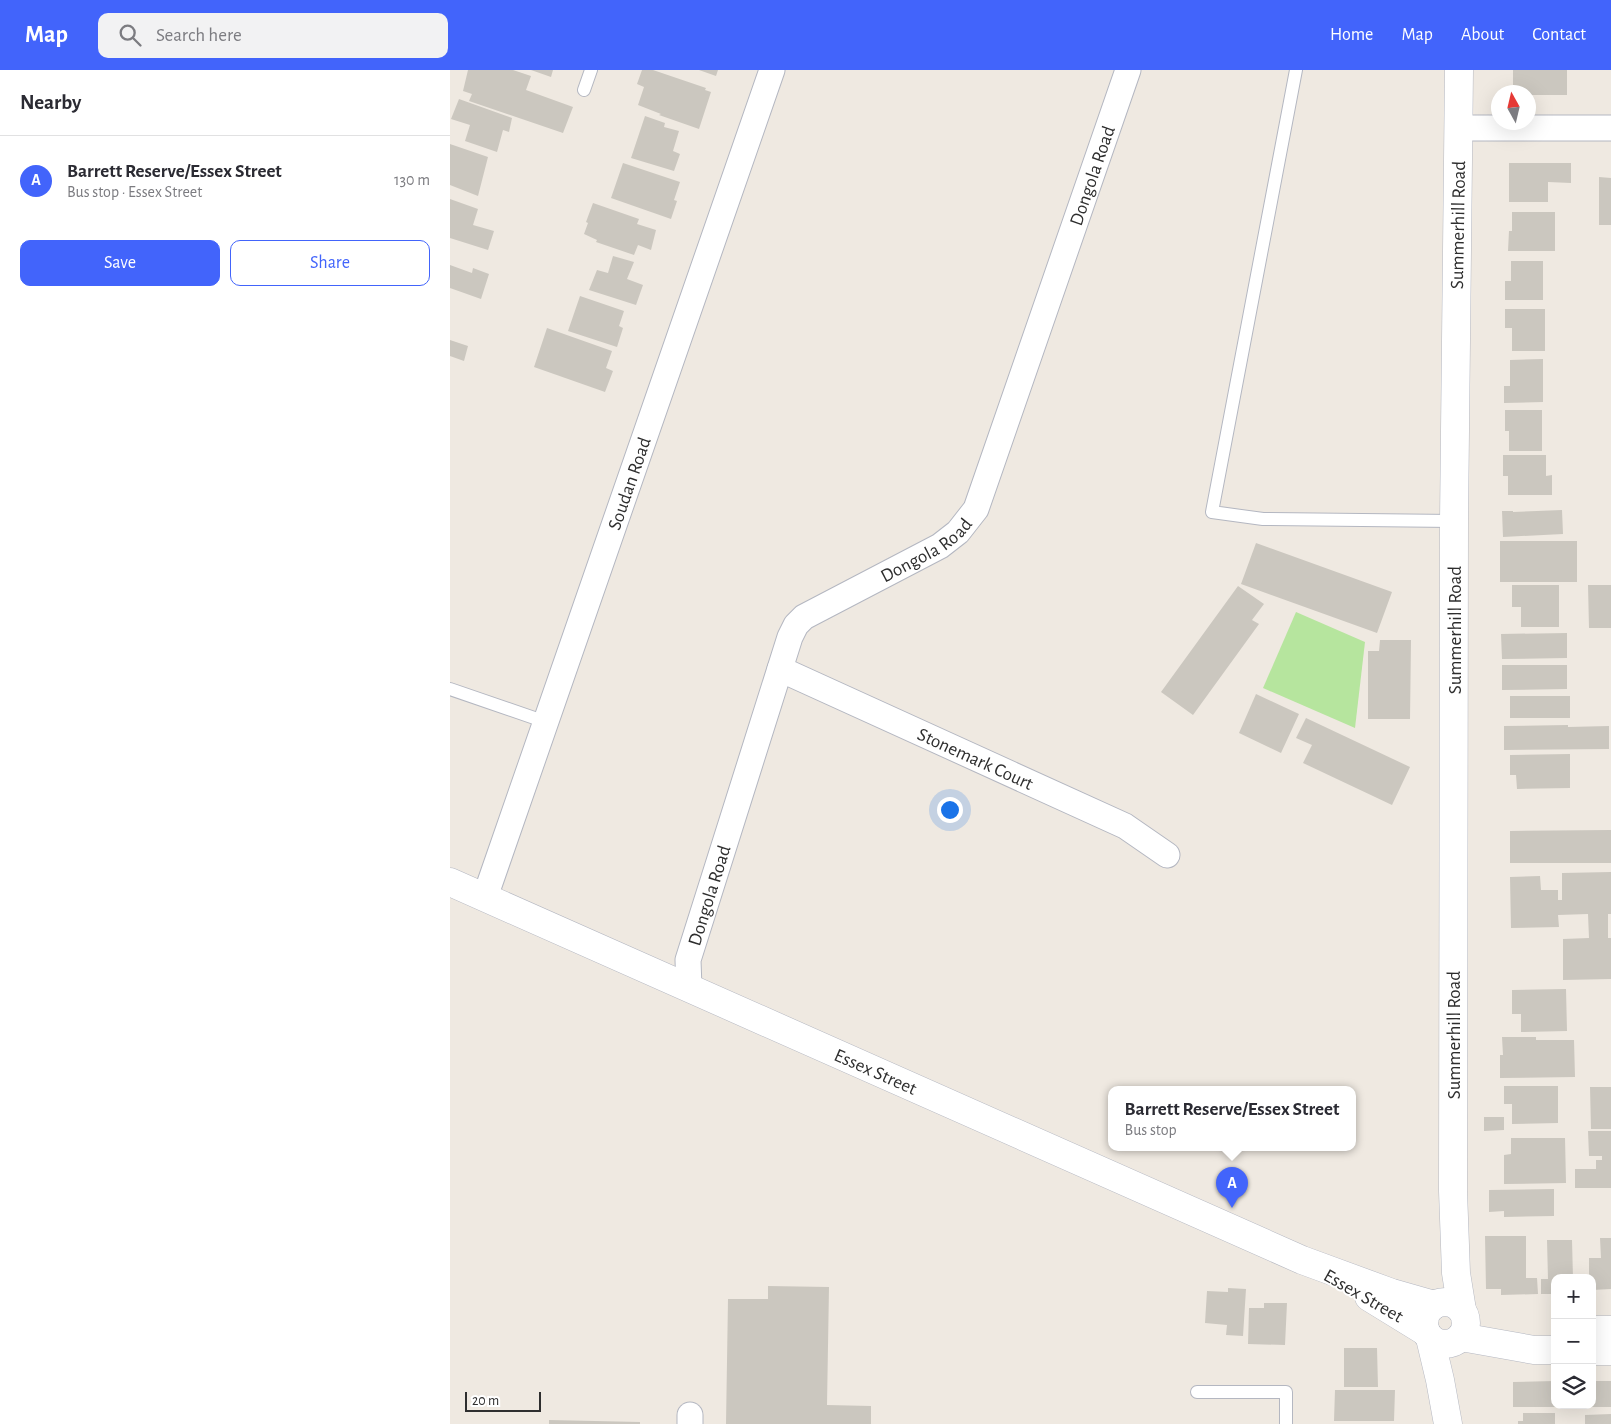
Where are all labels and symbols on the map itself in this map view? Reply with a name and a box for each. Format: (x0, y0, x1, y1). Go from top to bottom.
north arrow (1491, 85, 1536, 130)
street label: Dongola Road (1067, 123, 1119, 228)
street label: Summerhill Road (1448, 161, 1469, 289)
street label: Soudan Road (605, 435, 655, 533)
street label: Dongola Road (878, 515, 976, 586)
street label: Summerhill Road (1446, 566, 1465, 694)
street label: Stonemark Court (914, 725, 1036, 794)
your location (937, 797, 963, 823)
street label: Dongola Road (685, 843, 735, 948)
street label: Summerhill Road (1445, 971, 1464, 1099)
street label: Essex Street (831, 1046, 919, 1099)
pin: A (1216, 1167, 1248, 1208)
street label: Essex Street (1320, 1266, 1406, 1327)
scale bar (465, 1389, 541, 1412)

